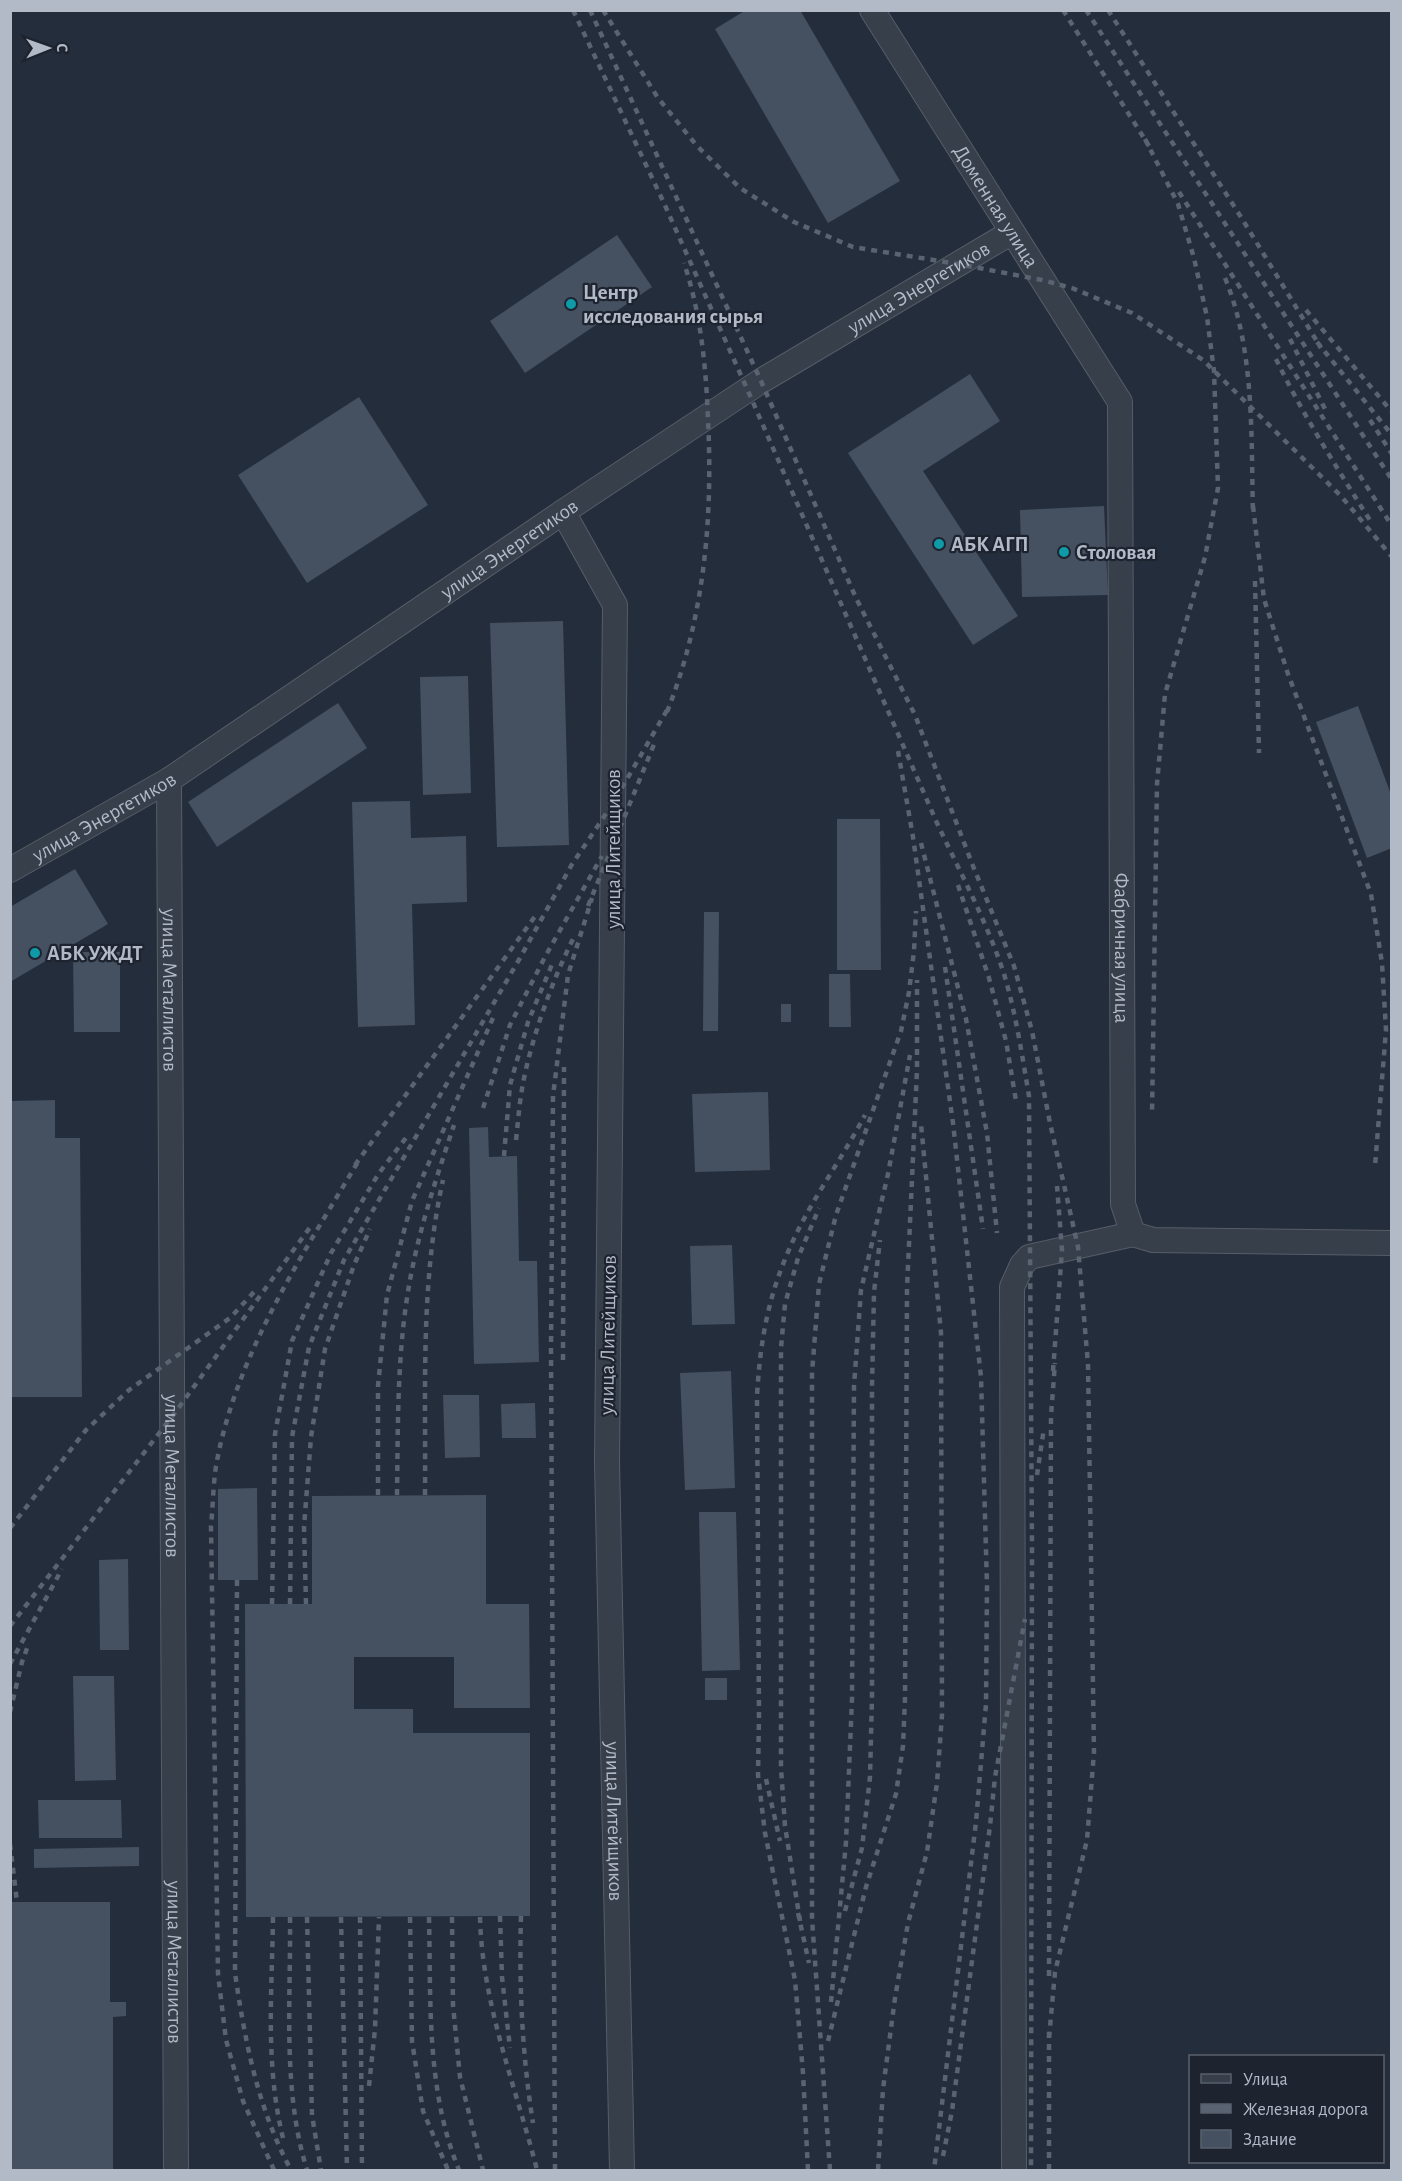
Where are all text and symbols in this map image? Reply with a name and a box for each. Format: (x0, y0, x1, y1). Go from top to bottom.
north arrow (18, 18, 78, 78)
text: С (54, 43, 70, 52)
street label: Доменная улица (949, 141, 1043, 272)
street label: улица Энергетиков (843, 237, 993, 338)
place label: Центр исследования сырья (583, 282, 763, 327)
marker: Центр исследования сырья (564, 297, 578, 311)
street label: улица Энергетиков (436, 495, 582, 603)
place label: АБК АГП (951, 534, 1029, 555)
marker: АБК АГП (932, 537, 946, 551)
place label: Столовая (1076, 542, 1157, 563)
marker: Столовая (1057, 545, 1071, 559)
street label: улица Энергетиков (28, 768, 180, 866)
street label: улица Литейщиков (603, 769, 624, 930)
street label: Фабричная улица (1111, 873, 1133, 1024)
street label: улица Металлистов (159, 907, 181, 1072)
place label: АБК УЖДТ (47, 943, 143, 964)
marker: АБК УЖДТ (28, 946, 42, 960)
street label: улица Литейщиков (596, 1255, 620, 1416)
street label: улица Металлистов (162, 1393, 183, 1558)
street label: улица Литейщиков (602, 1740, 627, 1901)
street label: улица Металлистов (164, 1879, 186, 2044)
legend (1189, 2055, 1384, 2163)
text: Улица (1243, 2071, 1288, 2089)
text: Железная дорога (1243, 2101, 1368, 2119)
text: Здание (1243, 2131, 1297, 2149)

